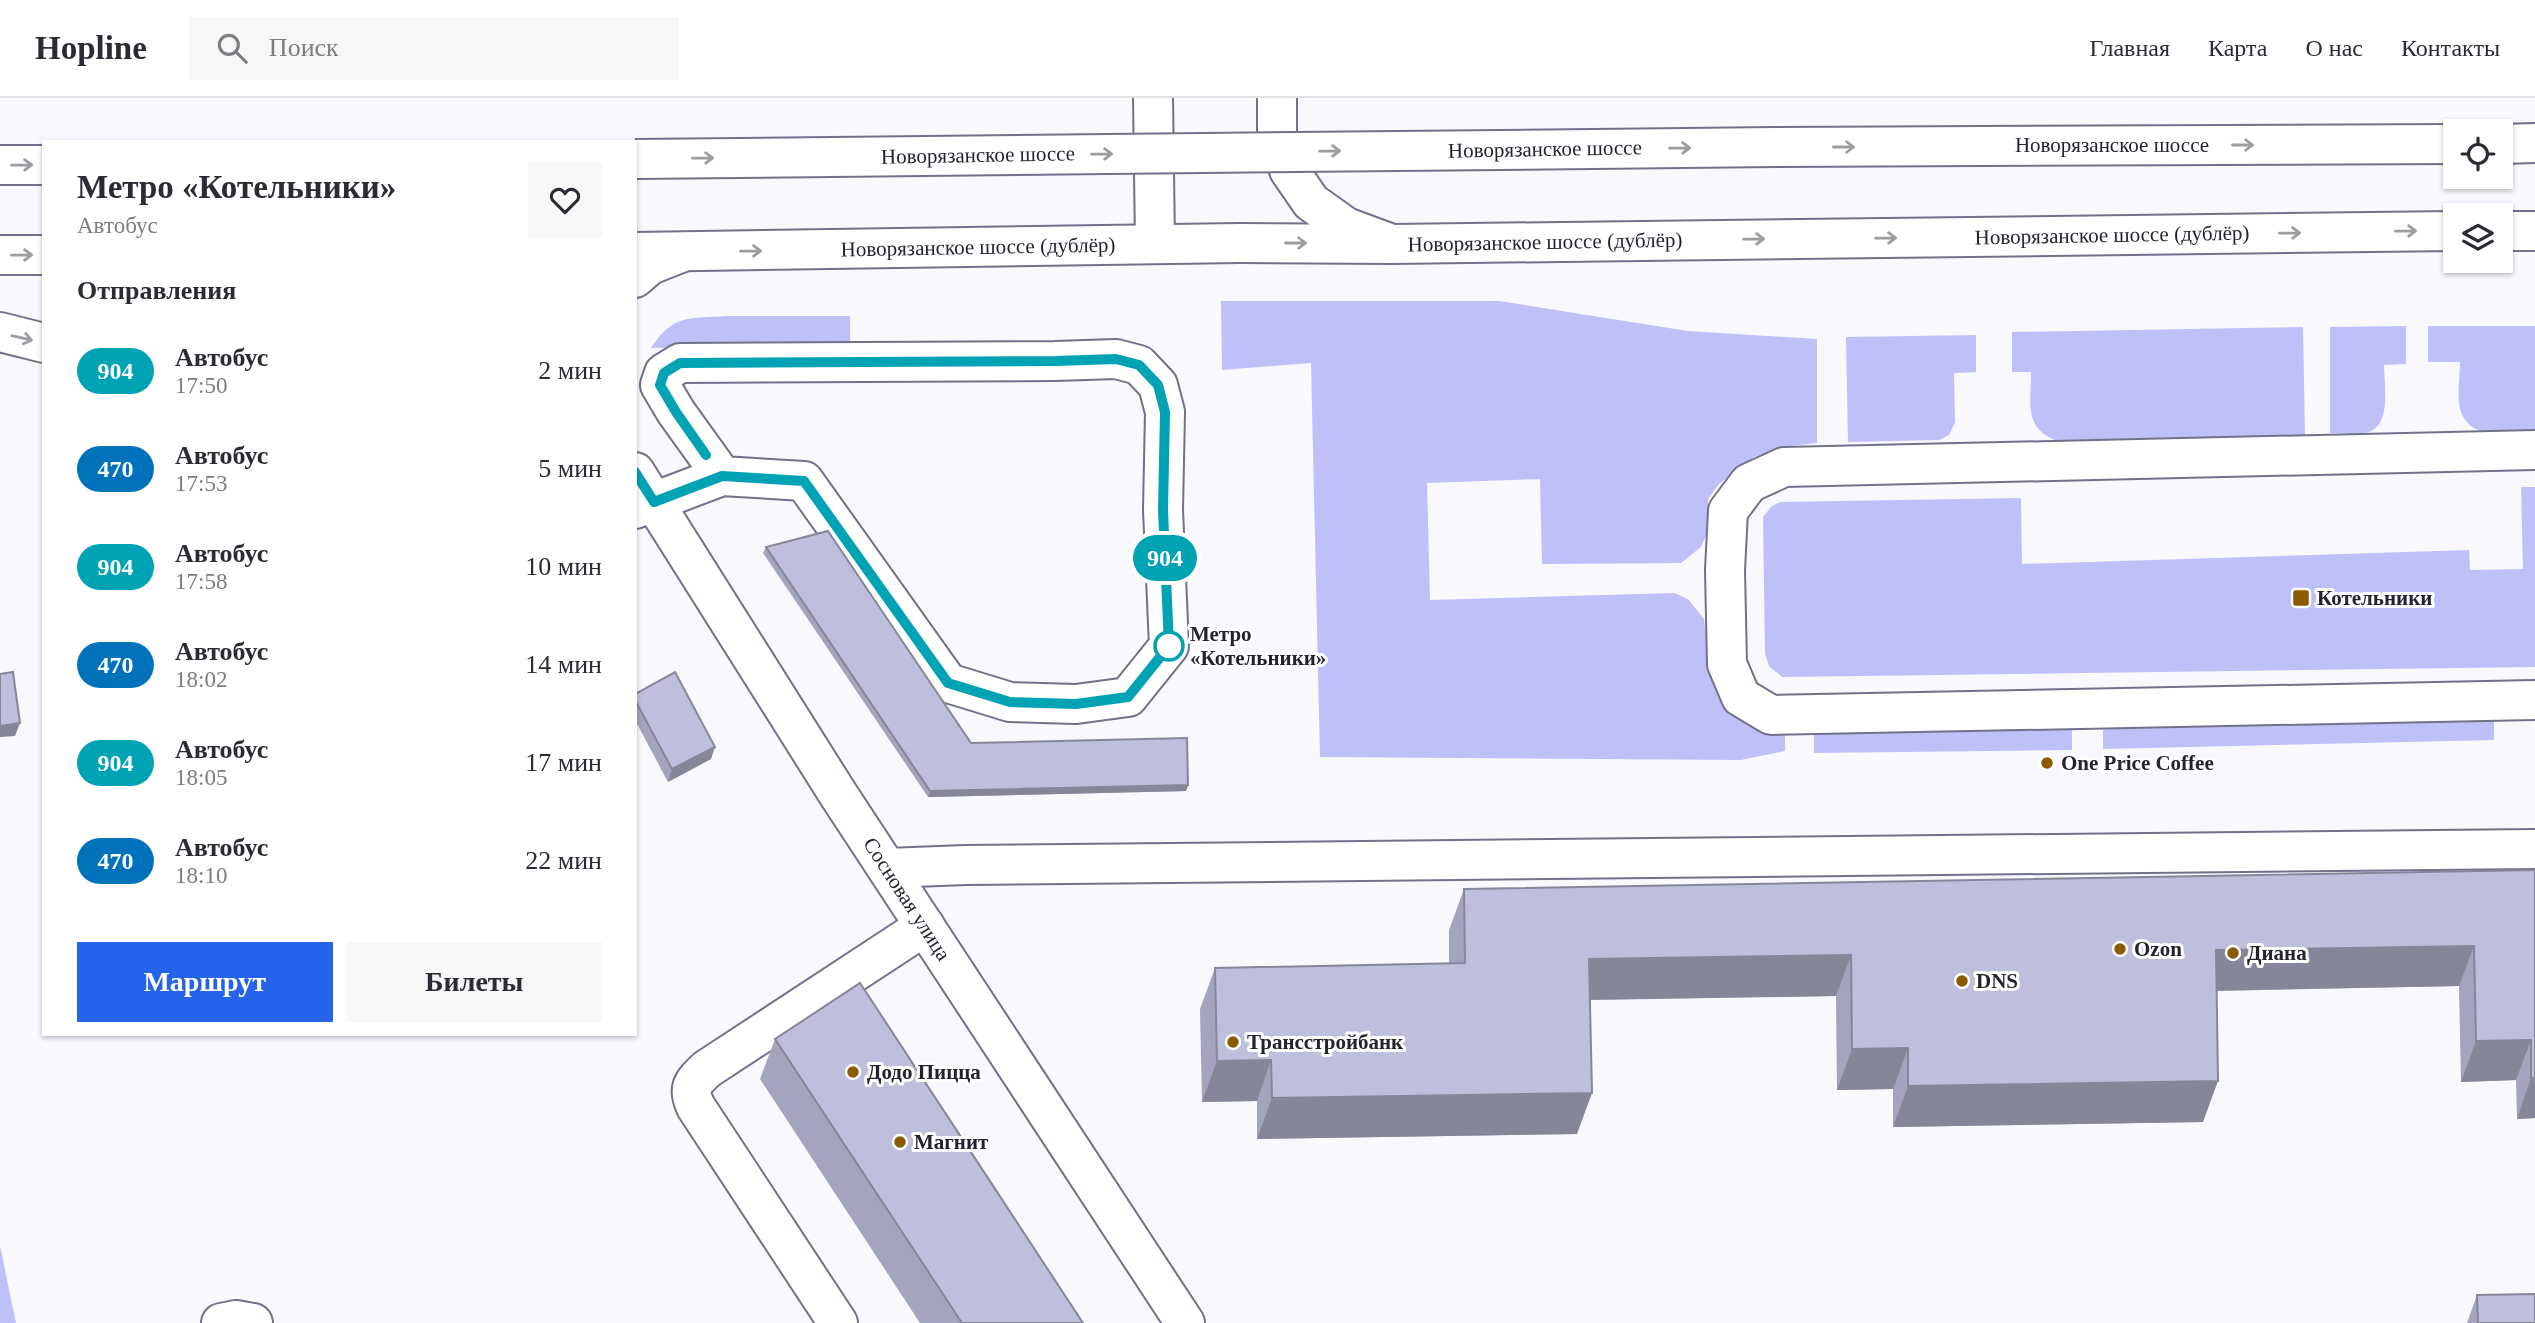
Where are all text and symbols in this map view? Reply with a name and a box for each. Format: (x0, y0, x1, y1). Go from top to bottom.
search box (189, 17, 679, 80)
icon: search (213, 29, 251, 67)
text: Hopline (35, 30, 147, 66)
text: Поиск (269, 33, 339, 62)
text: Главная (2089, 35, 2170, 61)
text: Карта (2208, 35, 2267, 61)
text: О нас (2305, 35, 2363, 61)
text: Контакты (2401, 35, 2500, 61)
map controls (2443, 119, 2513, 273)
button: locate (2443, 119, 2513, 189)
street label: Новорязанское шоссе (2015, 133, 2209, 157)
street label: Новорязанское шоссе (1448, 135, 1642, 163)
one-way arrow (2231, 138, 2254, 152)
one-way arrow (1832, 140, 1855, 154)
street label: Новорязанское шоссе (881, 141, 1075, 169)
one-way arrow (1668, 141, 1691, 155)
one-way arrow (1318, 145, 1341, 158)
one-way arrow (1091, 147, 1114, 161)
one-way arrow (692, 151, 715, 165)
one-way arrow (10, 158, 33, 172)
button: heart (528, 163, 602, 237)
text: Метро «Котельники» (77, 169, 396, 205)
button: layers (2443, 203, 2513, 273)
text: Автобус (77, 213, 158, 238)
street label: Новорязанское шоссе (дублёр) (1974, 221, 2250, 249)
one-way arrow (2394, 224, 2417, 238)
one-way arrow (2278, 226, 2301, 240)
street label: Новорязанское шоссе (дублёр) (1407, 228, 1683, 256)
one-way arrow (1874, 231, 1897, 244)
one-way arrow (1743, 232, 1766, 246)
street label: Новорязанское шоссе (дублёр) (840, 233, 1116, 261)
one-way arrow (1284, 236, 1307, 250)
one-way arrow (739, 244, 762, 257)
one-way arrow (10, 248, 33, 262)
text: Отправления (77, 276, 236, 305)
one-way arrow (10, 332, 33, 345)
text: Автобус (175, 343, 268, 372)
text: 2 мин (538, 356, 602, 385)
text: 904 (98, 358, 134, 384)
text: 17:50 (175, 373, 227, 398)
text: Автобус (175, 441, 268, 470)
text: 5 мин (538, 454, 602, 483)
text: 470 (98, 456, 134, 482)
text: 17:53 (175, 471, 227, 496)
line badge: 904 (1125, 535, 1205, 581)
text: Автобус (175, 539, 268, 568)
text: 904 (1147, 545, 1183, 571)
text: 10 мин (525, 552, 602, 581)
text: 904 (98, 554, 134, 580)
text: 17:58 (175, 569, 227, 594)
place label: Котельники (2317, 586, 2432, 610)
marker: Котельники (2291, 588, 2311, 608)
place label: Метро «Котельники» (1190, 622, 1326, 670)
marker: Метро «Котельники» (1154, 631, 1184, 661)
text: Автобус (175, 637, 268, 666)
text: 14 мин (525, 650, 602, 679)
text: 470 (98, 652, 134, 678)
text: 18:02 (175, 667, 227, 692)
text: Автобус (175, 735, 268, 764)
text: 17 мин (525, 748, 602, 777)
text: 904 (98, 750, 134, 776)
place label: One Price Coffee (2061, 751, 2214, 775)
marker: One Price Coffee (2039, 755, 2055, 771)
text: 18:05 (175, 765, 227, 790)
text: Автобус (175, 833, 268, 862)
street label: Сосновая улица (858, 833, 956, 966)
text: 22 мин (525, 846, 602, 875)
text: 470 (98, 848, 134, 874)
text: 18:10 (175, 863, 227, 888)
place label: Ozon (2134, 937, 2182, 961)
marker: Ozon (2112, 941, 2128, 957)
place label: Диана (2247, 941, 2307, 965)
button: Маршрут (77, 942, 333, 1022)
button: Билеты (347, 942, 602, 1022)
marker: Диана (2225, 945, 2241, 961)
place label: DNS (1976, 969, 2018, 993)
marker: DNS (1954, 973, 1970, 989)
place label: Трансстройбанк (1247, 1030, 1404, 1054)
marker: Трансстройбанк (1225, 1034, 1241, 1050)
place label: Додо Пицца (867, 1060, 981, 1084)
marker: Додо Пицца (845, 1064, 861, 1080)
place label: Магнит (914, 1130, 989, 1154)
marker: Магнит (892, 1134, 908, 1150)

